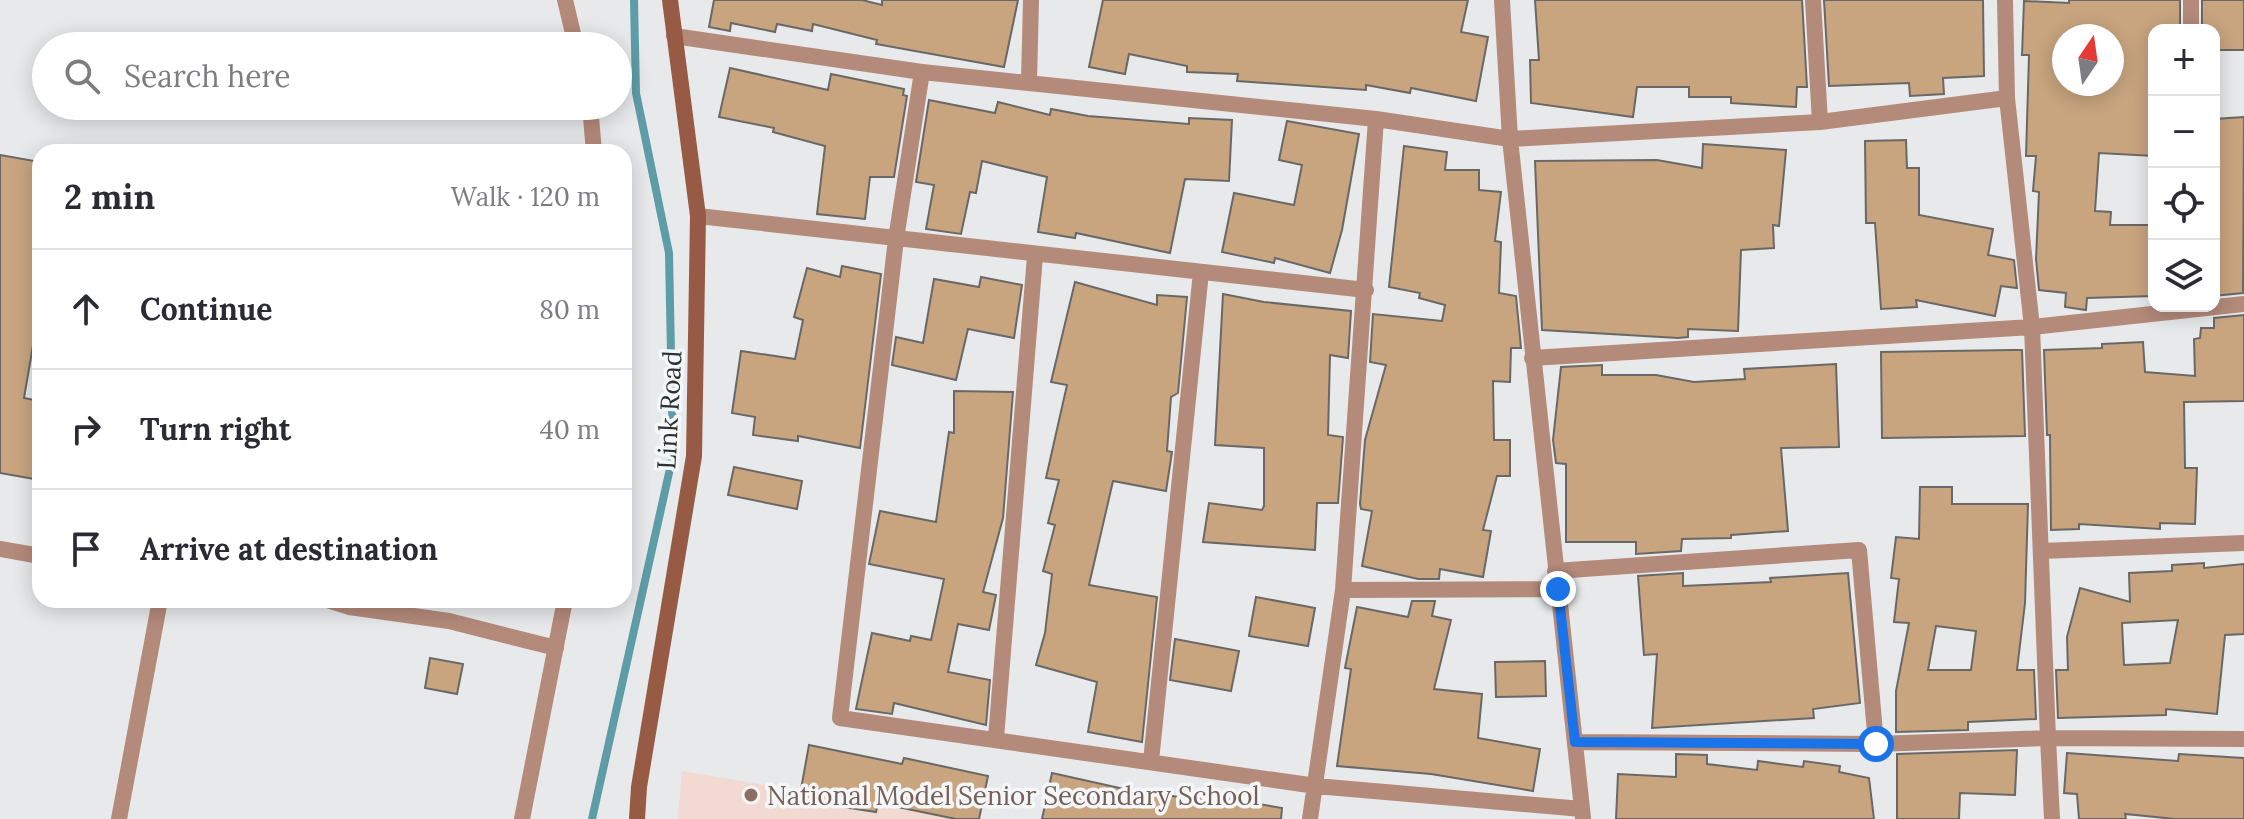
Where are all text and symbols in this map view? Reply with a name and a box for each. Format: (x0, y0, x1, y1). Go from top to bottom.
north arrow (2052, 24, 2124, 96)
map controls (2148, 24, 2220, 312)
button: + (2148, 24, 2220, 96)
search box (32, 32, 632, 120)
icon: search (60, 54, 104, 98)
text: Search here (124, 57, 291, 95)
button: − (2148, 96, 2220, 168)
button: locate (2148, 168, 2220, 240)
text: 2 min (64, 175, 155, 218)
text: Walk · 120 m (451, 180, 600, 213)
button: layers (2148, 240, 2220, 312)
icon: ahead (64, 287, 108, 331)
text: Continue (140, 290, 272, 328)
text: 80 m (539, 293, 600, 326)
street label: Link Road (649, 350, 689, 470)
icon: right (64, 407, 108, 451)
text: Turn right (140, 410, 291, 448)
text: 40 m (540, 413, 600, 446)
icon: arrive (64, 527, 108, 571)
text: Arrive at destination (140, 530, 438, 568)
route end (1540, 571, 1576, 607)
route start (1858, 726, 1894, 762)
place label: National Model Senior Secondary School (767, 779, 1260, 812)
marker: National Model Senior Secondary School (742, 786, 760, 804)

